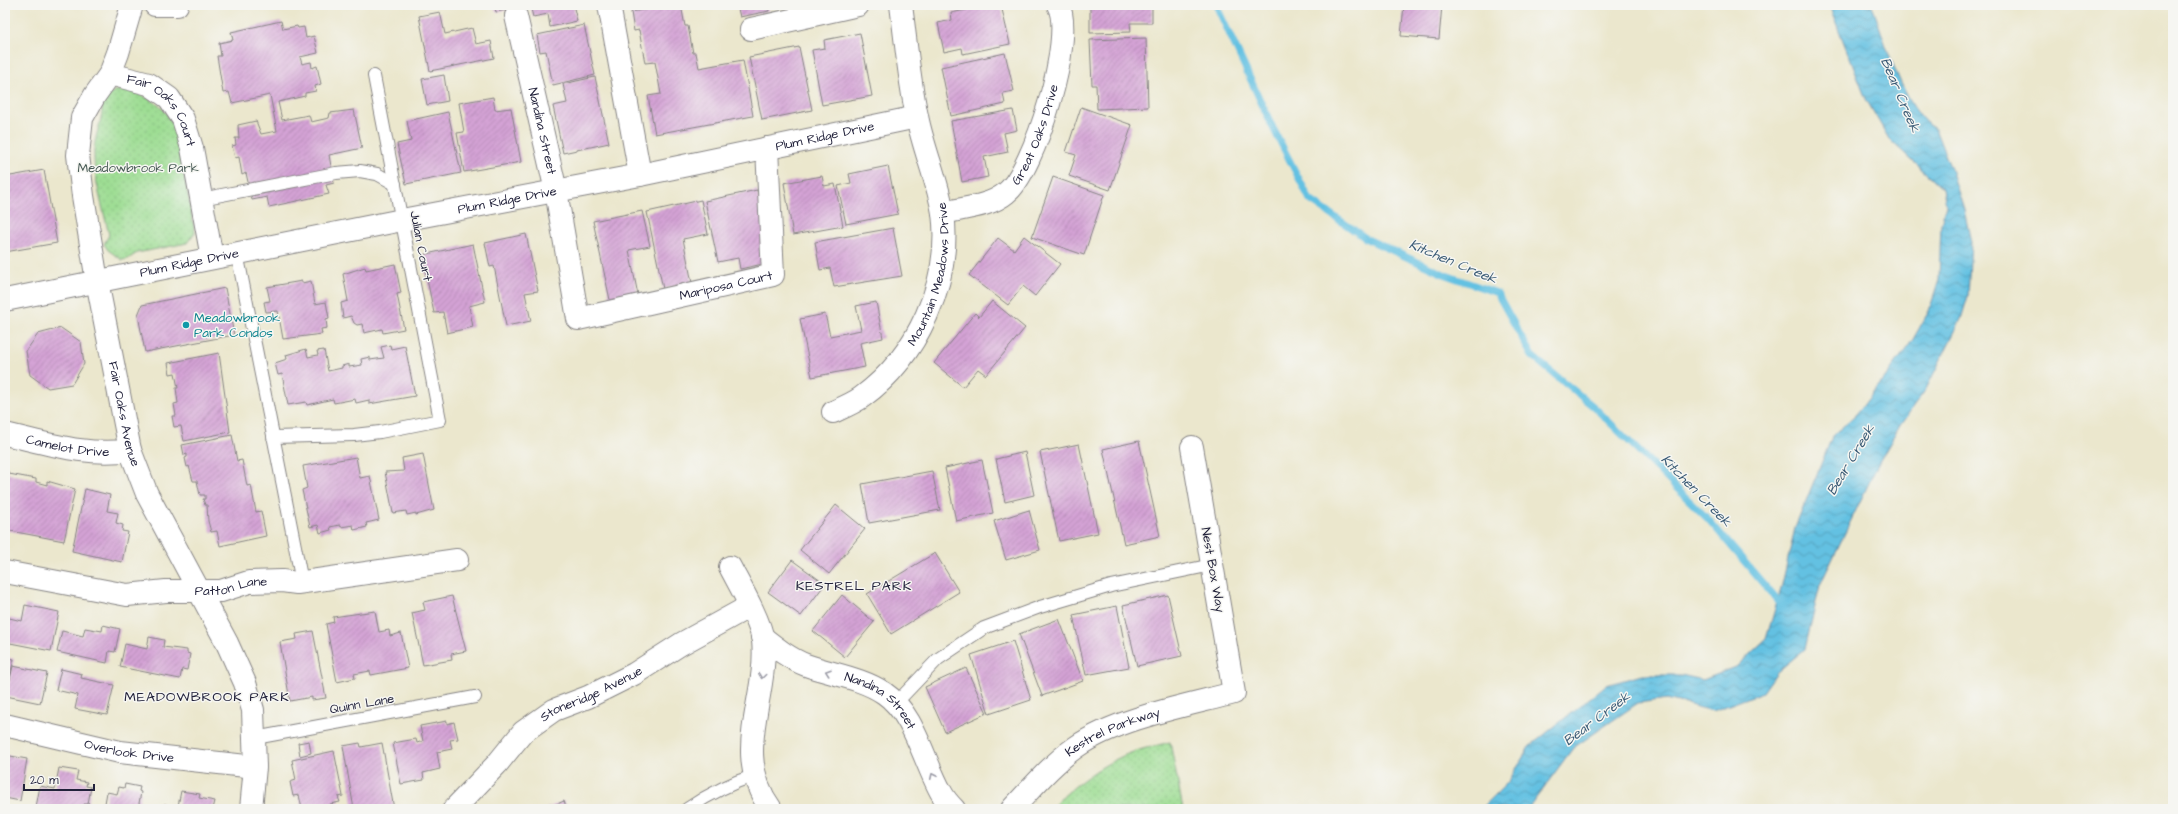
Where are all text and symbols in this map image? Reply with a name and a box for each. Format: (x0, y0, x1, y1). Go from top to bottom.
water label: Bear Creek (1875, 55, 1925, 136)
street label: Fair Oaks Court (125, 70, 200, 150)
street label: Great Oaks Drive (1007, 82, 1063, 189)
street label: Nandina Street (524, 86, 561, 177)
street label: Plum Ridge Drive (774, 117, 876, 155)
park label: Meadowbrook Park (77, 159, 199, 177)
street label: Plum Ridge Drive (456, 182, 558, 218)
street label: Mountain Meadows Drive (903, 201, 953, 349)
street label: Julian Court (405, 209, 437, 283)
water label: Kitchen Creek (1406, 235, 1500, 290)
street label: Plum Ridge Drive (138, 244, 240, 282)
street label: Mariposa Court (678, 266, 775, 305)
place label: Meadowbrook Park Condos (194, 309, 280, 342)
marker: Meadowbrook Park Condos (181, 320, 191, 330)
street label: Fair Oaks Avenue (104, 360, 145, 469)
water label: Bear Creek (1822, 420, 1880, 499)
street label: Camelot Drive (24, 430, 109, 461)
water label: Kitchen Creek (1656, 450, 1736, 532)
street label: Nest Box Way (1196, 526, 1229, 614)
street label: Patton Lane (195, 572, 267, 600)
district label: KESTREL PARK (796, 576, 912, 596)
street label: Stoneridge Avenue (536, 662, 646, 726)
one-way arrow (824, 668, 831, 677)
street label: Nandina Street (842, 668, 921, 733)
one-way arrow (758, 673, 767, 679)
district label: MEADOWBROOK PARK (124, 687, 290, 707)
water label: Bear Creek (1559, 687, 1635, 751)
street label: Quinn Lane (328, 689, 396, 719)
street label: Kestrel Parkway (1061, 703, 1162, 761)
street label: Overlook Drive (82, 735, 175, 767)
scale bar (24, 766, 94, 792)
text: 20 m (30, 772, 59, 789)
one-way arrow (930, 773, 938, 781)

